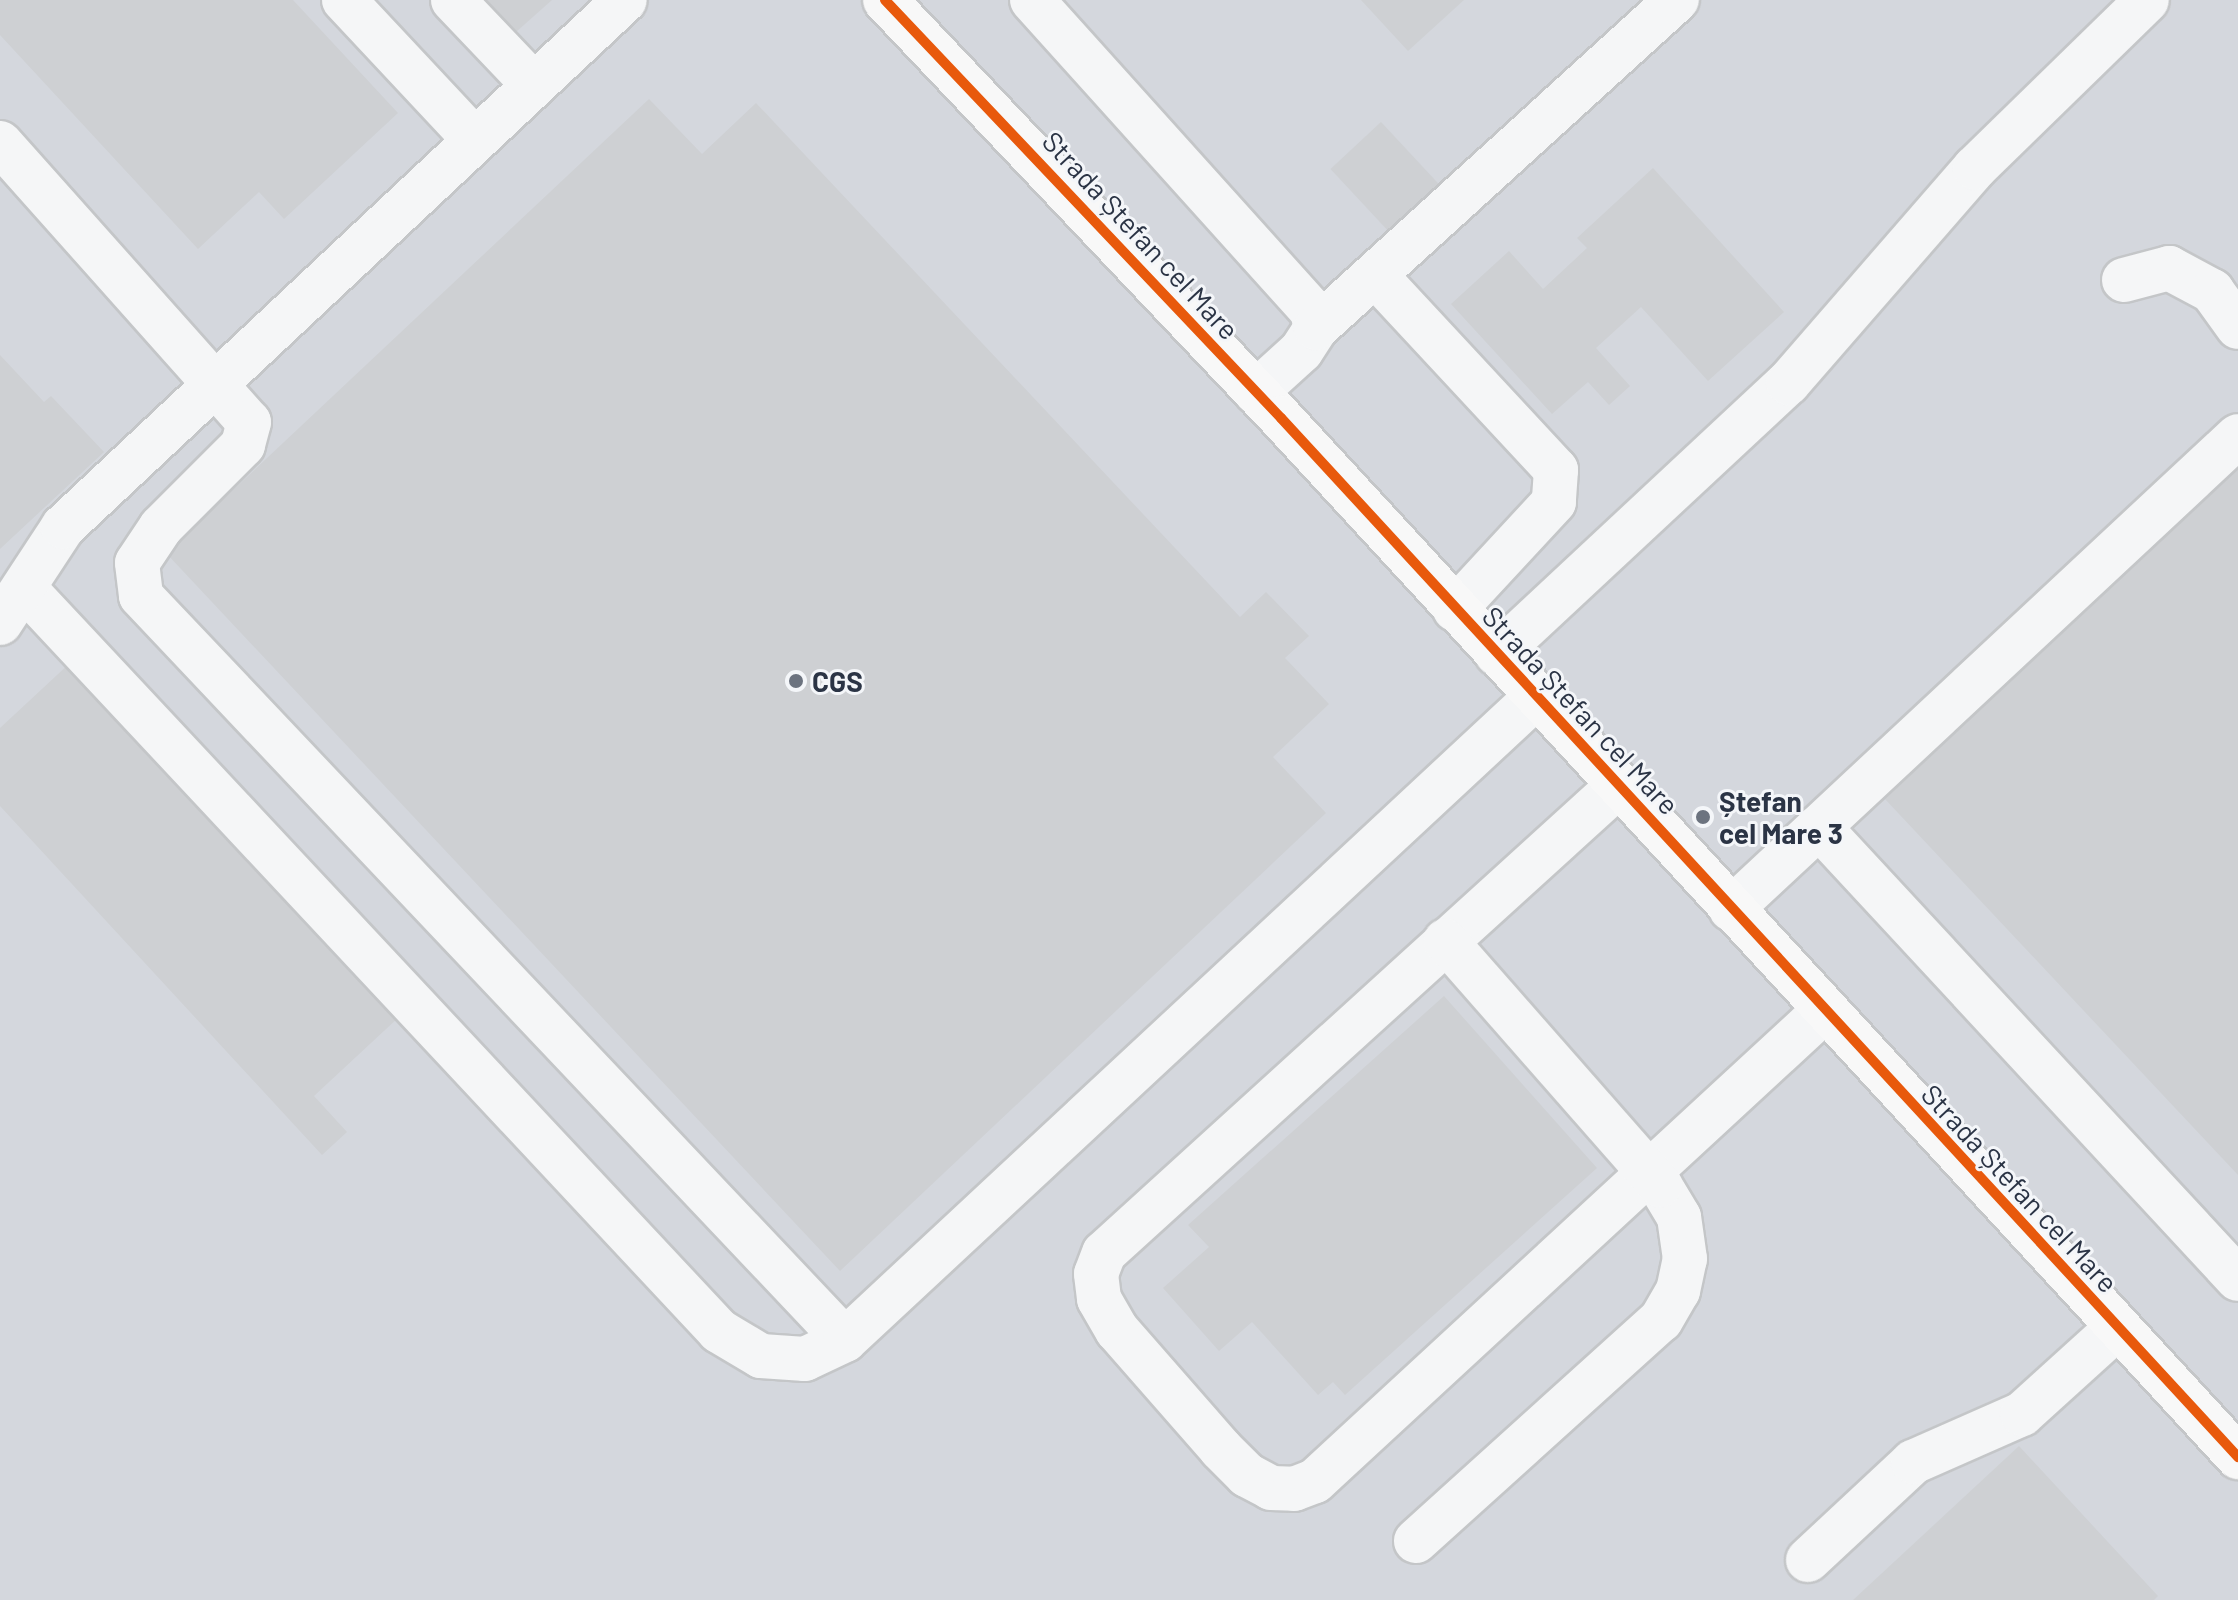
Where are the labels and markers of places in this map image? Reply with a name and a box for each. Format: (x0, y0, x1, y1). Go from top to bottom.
place label: CGS (812, 664, 863, 698)
marker: CGS (787, 672, 805, 690)
place label: Ștefan cel Mare 3 (1719, 784, 1843, 850)
marker: Ștefan cel Mare 3 (1694, 808, 1712, 826)

